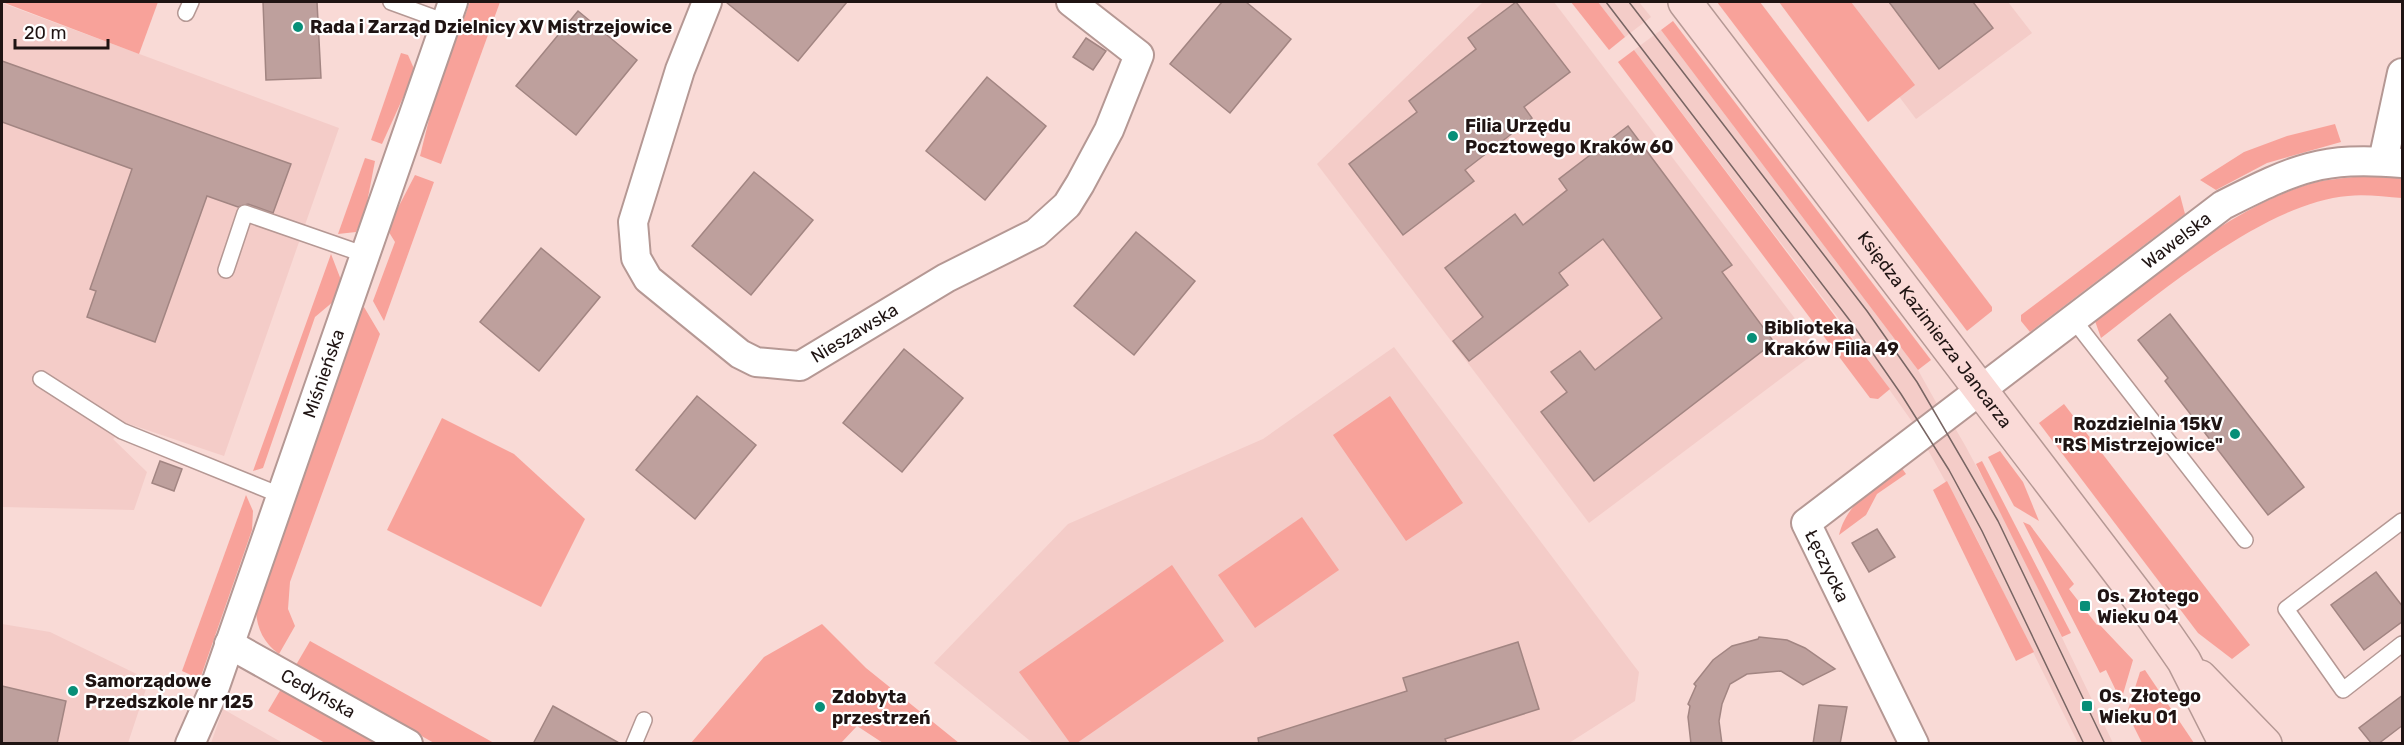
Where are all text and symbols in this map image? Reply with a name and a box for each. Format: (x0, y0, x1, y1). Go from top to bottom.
scale bar (15, 12, 108, 50)
place label: Rada i Zarząd Dzielnicy XV Mistrzejowice (310, 16, 672, 38)
marker: Rada i Zarząd Dzielnicy XV Mistrzejowice (291, 20, 305, 34)
text: 20 m (24, 22, 66, 44)
place label: Filia Urzędu Pocztowego Kraków 60 (1465, 115, 1673, 158)
marker: Filia Urzędu Pocztowego Kraków 60 (1446, 129, 1460, 143)
street label: Wawelska (2138, 207, 2215, 274)
street label: Księdza Kazimierza Jancarza (1853, 227, 2017, 433)
street label: Nieszawska (807, 299, 902, 368)
place label: Biblioteka Kraków Filia 49 (1764, 317, 1899, 360)
street label: Miśnieńska (298, 326, 349, 421)
marker: Biblioteka Kraków Filia 49 (1745, 331, 1759, 345)
place label: Rozdzielnia 15kV "RS Mistrzejowice" (2054, 413, 2224, 456)
marker: Rozdzielnia 15kV "RS Mistrzejowice" (2228, 427, 2242, 441)
street label: Łęczycka (1800, 526, 1854, 606)
place label: Os. Złotego Wieku 04 (2097, 585, 2199, 628)
marker: Os. Złotego Wieku 04 (2078, 599, 2092, 613)
street label: Cedyńska (277, 664, 359, 723)
place label: Samorządowe Przedszkole nr 125 (85, 670, 253, 713)
marker: Samorządowe Przedszkole nr 125 (66, 684, 80, 698)
place label: Os. Złotego Wieku 01 (2099, 685, 2201, 728)
place label: Zdobyta przestrzeń (832, 686, 931, 729)
marker: Os. Złotego Wieku 01 (2080, 699, 2094, 713)
marker: Zdobyta przestrzeń (813, 700, 827, 714)

